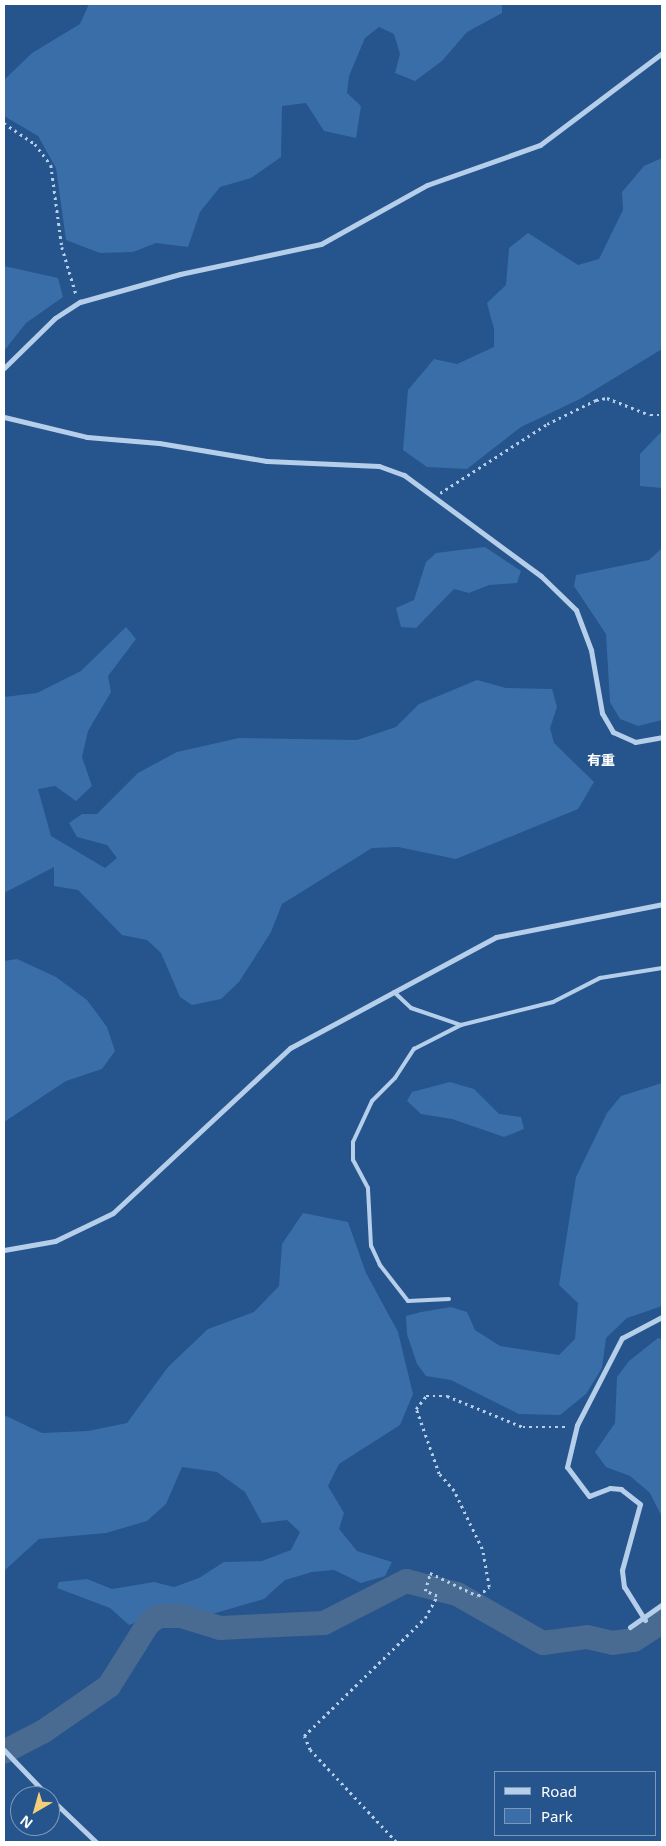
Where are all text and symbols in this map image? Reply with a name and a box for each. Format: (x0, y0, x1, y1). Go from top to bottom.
district label: 有重 (587, 752, 615, 768)
legend (493, 1771, 656, 1836)
text: Road (541, 1781, 577, 1801)
north arrow (10, 1786, 60, 1836)
text: Park (541, 1806, 573, 1826)
text: N (16, 1811, 36, 1833)

